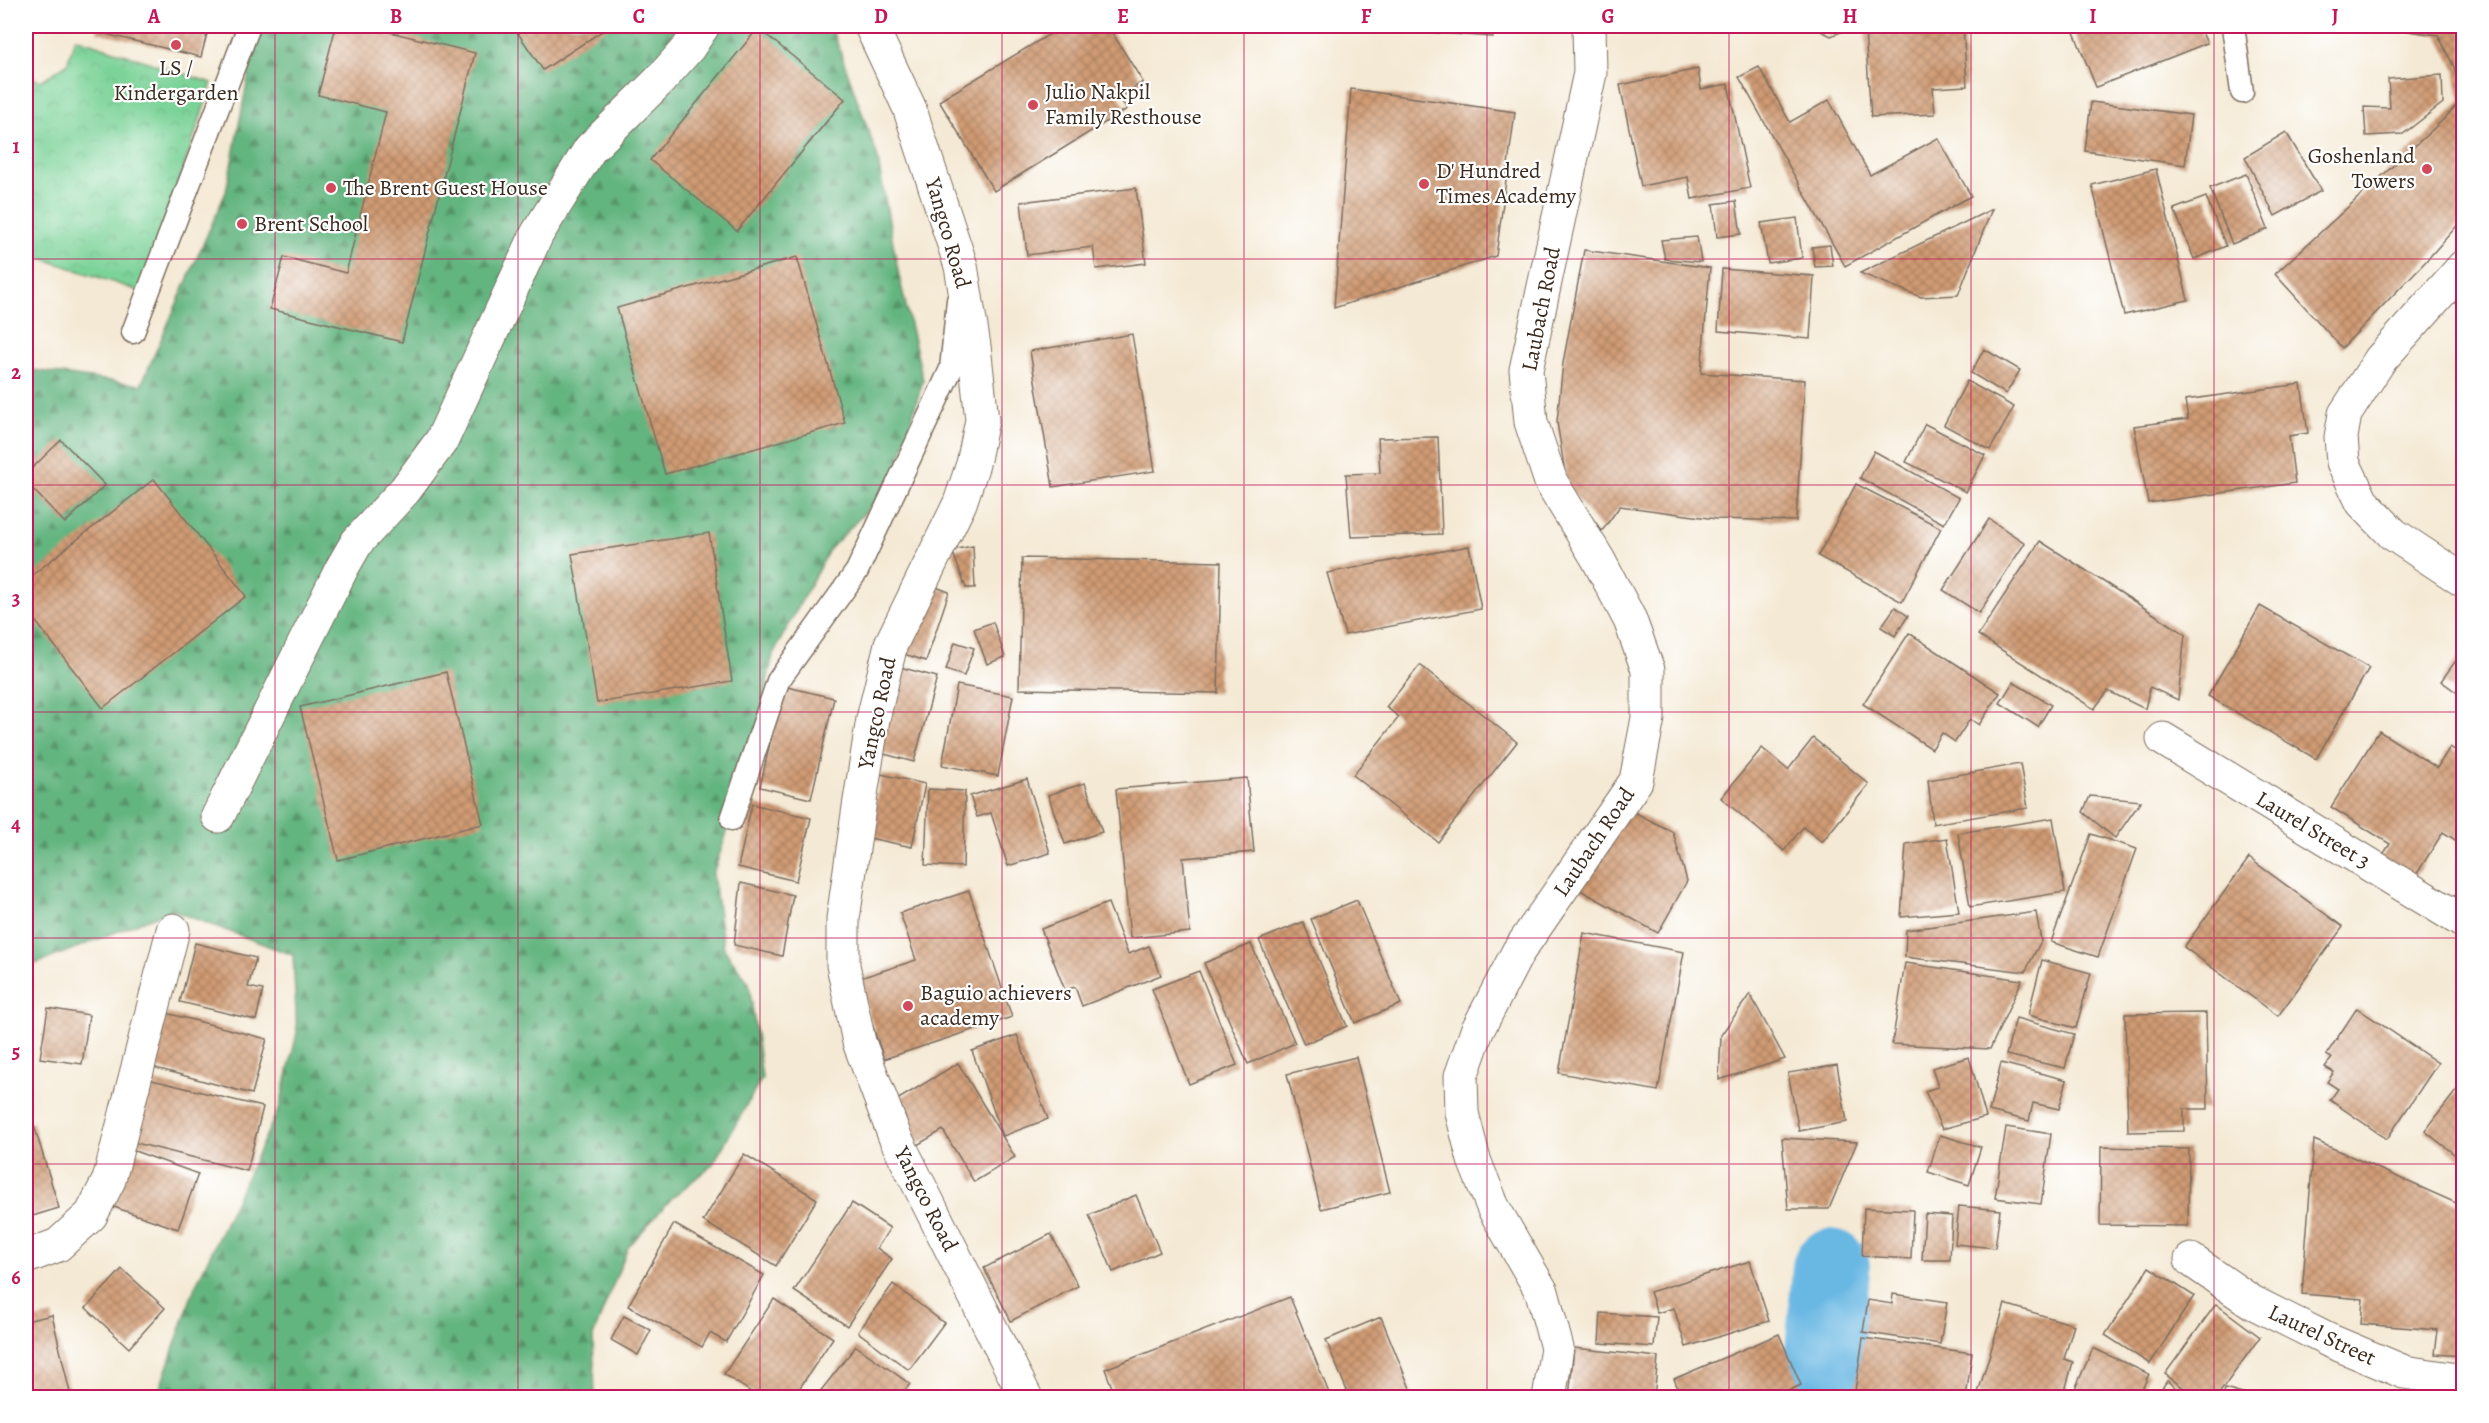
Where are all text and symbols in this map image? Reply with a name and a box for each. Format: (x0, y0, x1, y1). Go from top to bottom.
text: A (147, 3, 161, 30)
text: B (390, 3, 402, 30)
text: C (633, 3, 645, 30)
text: D (874, 3, 888, 30)
text: E (1117, 3, 1129, 30)
text: F (1361, 3, 1372, 30)
text: G (1601, 3, 1615, 30)
text: H (1843, 3, 1858, 30)
text: I (2089, 3, 2097, 30)
text: J (2332, 3, 2339, 30)
marker: LS / Kindergarden (169, 38, 183, 52)
place label: LS / Kindergarden (113, 53, 239, 108)
place label: Julio Nakpil Family Resthouse (1045, 77, 1202, 132)
marker: Julio Nakpil Family Resthouse (1026, 98, 1040, 112)
text: 1 (12, 133, 20, 160)
place label: Goshenland Towers (2308, 141, 2415, 196)
place label: D' Hundred Times Academy (1436, 156, 1576, 211)
marker: Goshenland Towers (2420, 162, 2434, 176)
place label: The Brent Guest House (343, 173, 548, 203)
street label: Yangco Road (918, 173, 978, 292)
marker: D' Hundred Times Academy (1417, 177, 1431, 191)
marker: The Brent Guest House (324, 181, 338, 195)
place label: Brent School (254, 209, 368, 239)
marker: Brent School (235, 217, 249, 231)
street label: Laubach Road (1514, 244, 1568, 374)
text: 2 (11, 359, 21, 386)
text: 3 (12, 585, 20, 612)
street label: Yangco Road (850, 654, 904, 773)
street label: Laubach Road (1546, 781, 1642, 903)
street label: Laurel Street 3 (2250, 784, 2376, 876)
text: 4 (11, 811, 21, 838)
place label: Baguio achievers academy (920, 978, 1072, 1033)
marker: Baguio achievers academy (901, 999, 915, 1013)
text: 5 (12, 1038, 20, 1065)
street label: Yangco Road (886, 1141, 965, 1257)
text: 6 (11, 1264, 21, 1291)
street label: Laurel Street (2263, 1297, 2381, 1373)

